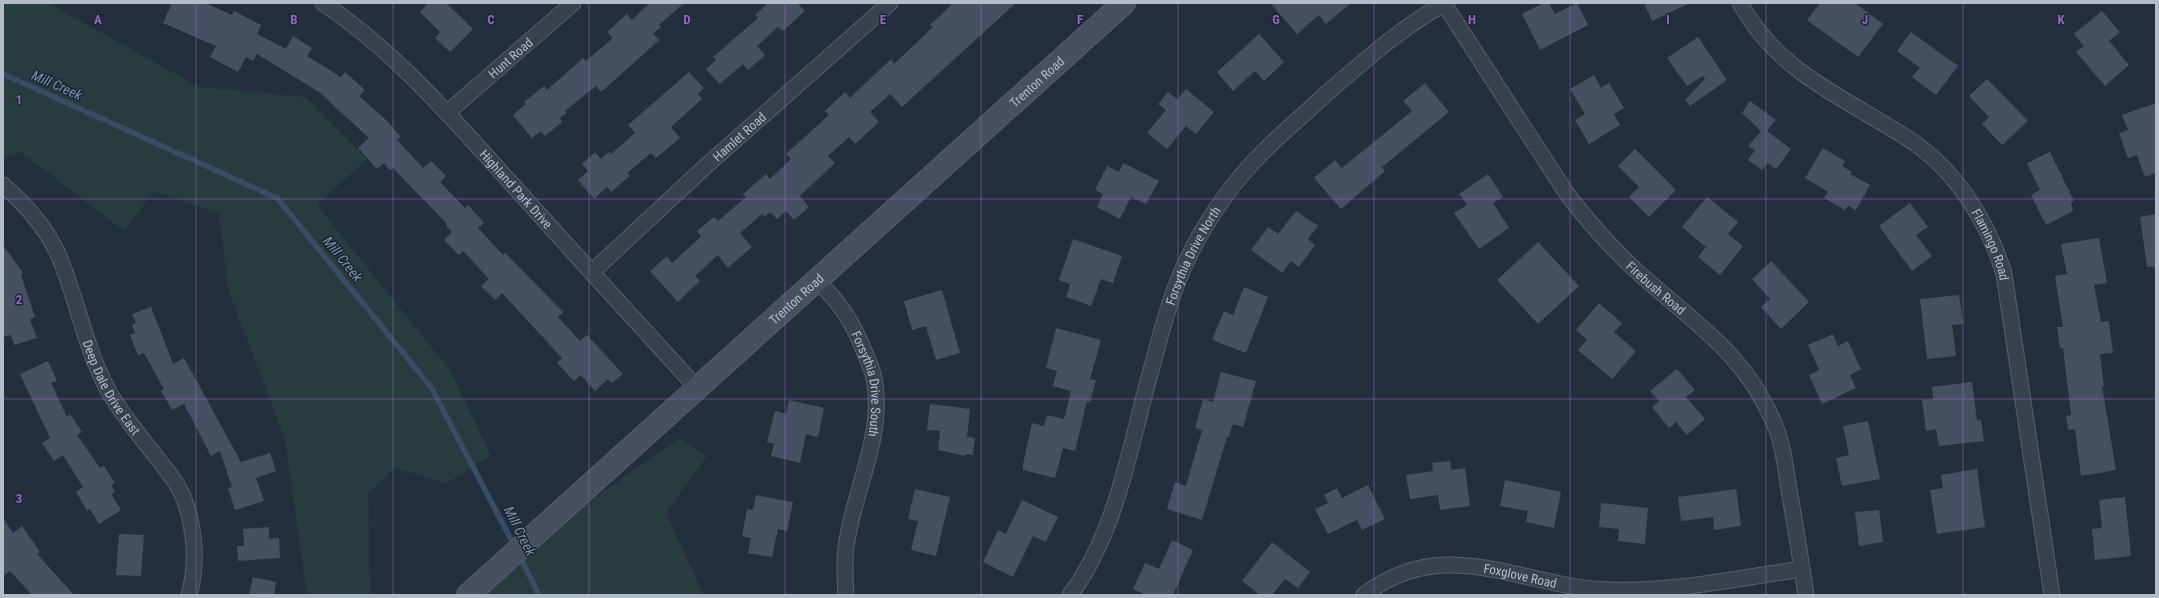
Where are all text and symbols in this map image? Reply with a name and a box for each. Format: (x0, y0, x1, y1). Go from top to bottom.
text: A (94, 12, 102, 27)
text: B (290, 12, 298, 27)
text: C (487, 12, 495, 27)
text: D (683, 12, 691, 27)
text: E (880, 12, 887, 27)
text: F (1077, 12, 1083, 27)
text: G (1272, 12, 1280, 27)
text: H (1468, 12, 1476, 27)
text: I (1666, 12, 1670, 27)
text: J (1862, 12, 1868, 27)
text: K (2057, 12, 2065, 27)
street label: Hunt Road (485, 35, 536, 81)
street label: Trenton Road (1007, 54, 1067, 111)
water label: Mill Creek (29, 67, 85, 104)
text: 1 (16, 92, 22, 107)
street label: Hamlet Road (710, 109, 769, 164)
street label: Highland Park Drive (476, 147, 555, 232)
street label: Forsythia Drive North (1163, 204, 1224, 307)
street label: Flamingo Road (1968, 206, 2012, 281)
water label: Mill Creek (320, 233, 367, 285)
street label: Firebush Road (1623, 258, 1688, 318)
street label: Trenton Road (766, 271, 827, 328)
text: 2 (16, 292, 23, 307)
street label: Forsythia Drive South (848, 329, 883, 438)
street label: Deep Dale Drive East (80, 338, 143, 438)
text: 3 (16, 491, 22, 506)
water label: Mill Creek (501, 504, 540, 559)
street label: Foxglove Road (1482, 561, 1558, 591)

